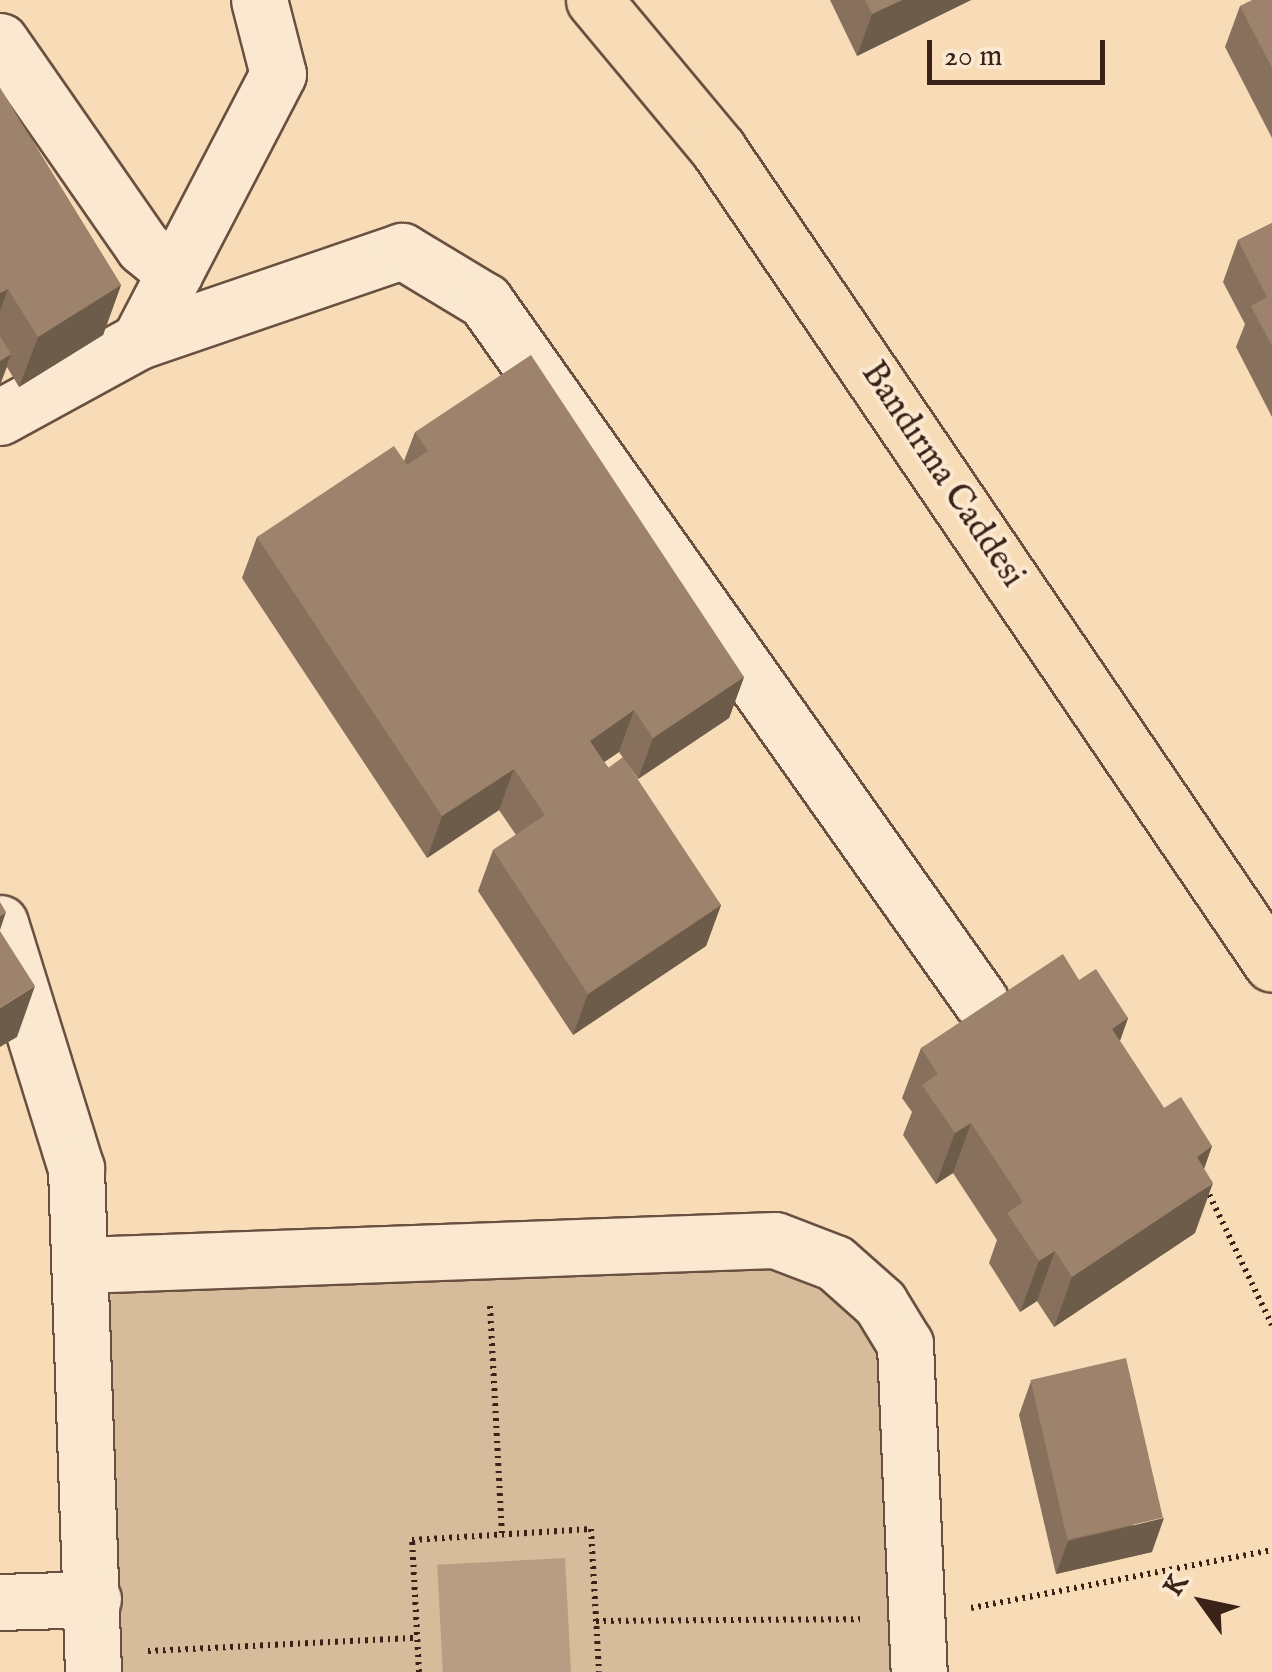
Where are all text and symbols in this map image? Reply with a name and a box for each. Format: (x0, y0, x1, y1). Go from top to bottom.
scale bar (932, 20, 1110, 82)
text: 20 m (944, 38, 1003, 76)
street label: Bandırma Caddesi (851, 354, 1033, 596)
north arrow (1152, 1552, 1252, 1652)
text: K (1156, 1567, 1197, 1603)

